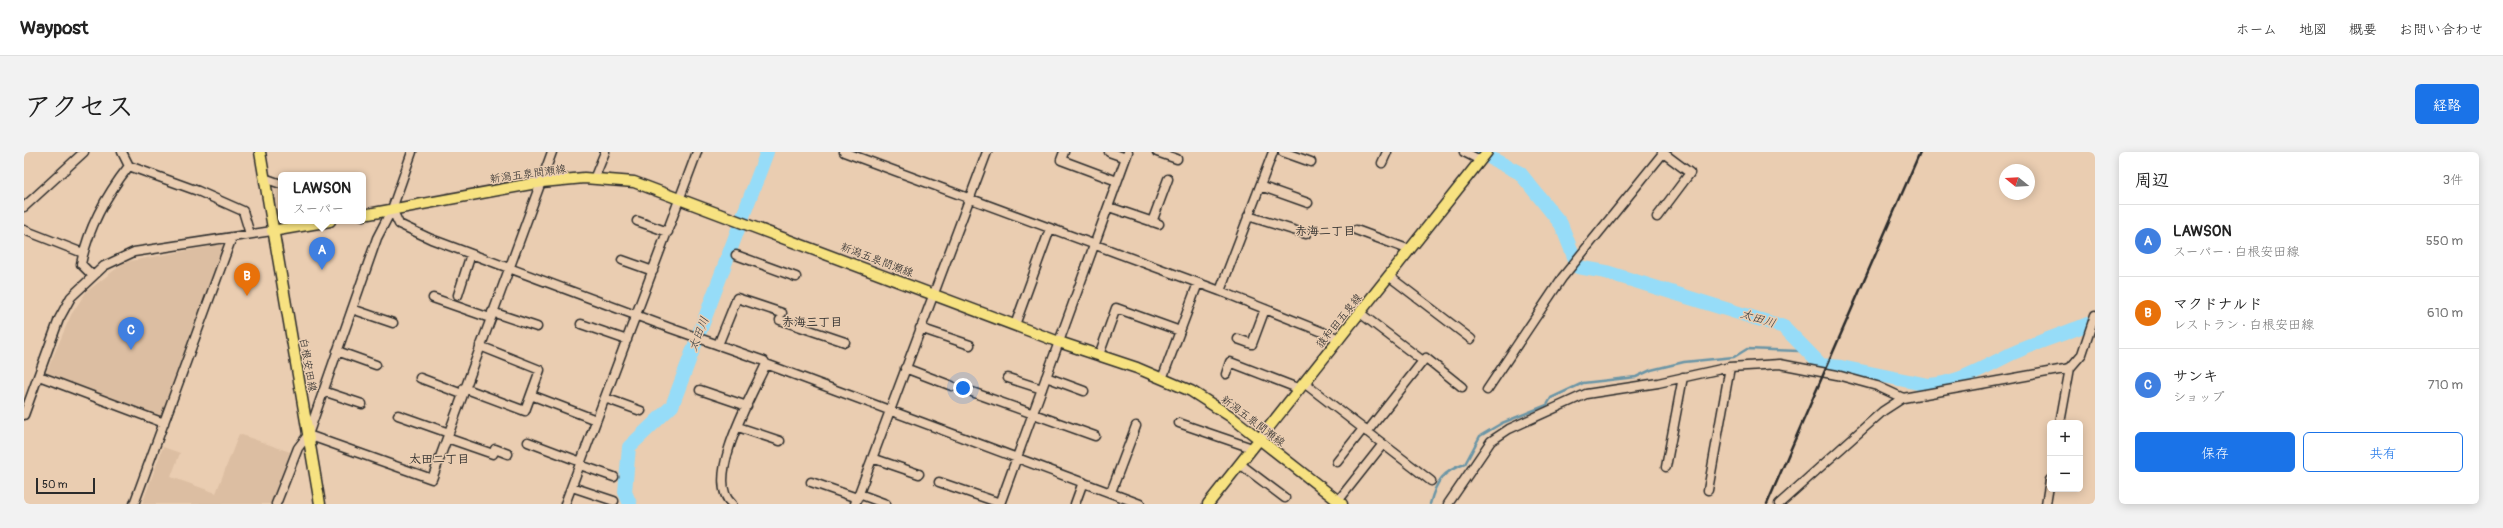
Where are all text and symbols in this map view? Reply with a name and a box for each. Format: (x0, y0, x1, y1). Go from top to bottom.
text: Waypost (20, 16, 89, 40)
text: ホーム (2236, 21, 2277, 38)
text: 地図 (2299, 21, 2327, 38)
text: 概要 (2349, 21, 2377, 38)
text: お問い合わせ (2399, 21, 2483, 38)
button: 経路 (2415, 84, 2479, 124)
text: アクセス (24, 90, 134, 125)
street label: 新潟五泉間瀬線 (489, 162, 567, 186)
north arrow (1999, 164, 2035, 200)
text: 周辺 (2135, 170, 2169, 191)
popup (278, 172, 366, 224)
text: 3件 (2443, 172, 2463, 188)
text: LAWSON (293, 179, 351, 198)
text: スーパー (293, 201, 344, 217)
text: LAWSON (2173, 222, 2232, 241)
district label: 赤海二丁目 (1295, 224, 1355, 239)
text: A (2144, 233, 2152, 249)
text: 550 m (2426, 233, 2463, 249)
pin: A (309, 237, 335, 270)
street label: 新潟五泉間瀬線 (839, 240, 915, 280)
text: スーパー · 白根安田線 (2173, 244, 2299, 260)
pin: B (234, 263, 260, 296)
street label: 猿和田五泉線 (1313, 291, 1365, 351)
text: マクドナルド (2173, 295, 2262, 314)
text: B (2144, 305, 2152, 321)
text: 610 m (2427, 305, 2463, 321)
water label: 太田川 (1739, 307, 1777, 331)
water label: 太田川 (686, 315, 712, 353)
district label: 赤海三丁目 (782, 315, 842, 330)
pin: C (118, 317, 144, 350)
text: レストラン · 白根安田線 (2173, 317, 2314, 333)
street label: 白根安田線 (297, 337, 319, 393)
text: サンキ (2173, 367, 2218, 386)
text: C (2144, 377, 2152, 393)
text: 710 m (2428, 377, 2463, 393)
your location (953, 378, 973, 398)
text: ショップ (2173, 389, 2224, 405)
street label: 新潟五泉間瀬線 (1218, 393, 1288, 449)
map controls (2047, 420, 2083, 492)
button: + (2047, 420, 2083, 456)
button: 保存 (2135, 432, 2295, 472)
button: 共有 (2303, 432, 2463, 472)
district label: 太田二丁目 (409, 452, 469, 467)
button: − (2047, 456, 2083, 492)
scale bar (36, 476, 95, 495)
text: 50 m (42, 478, 68, 491)

